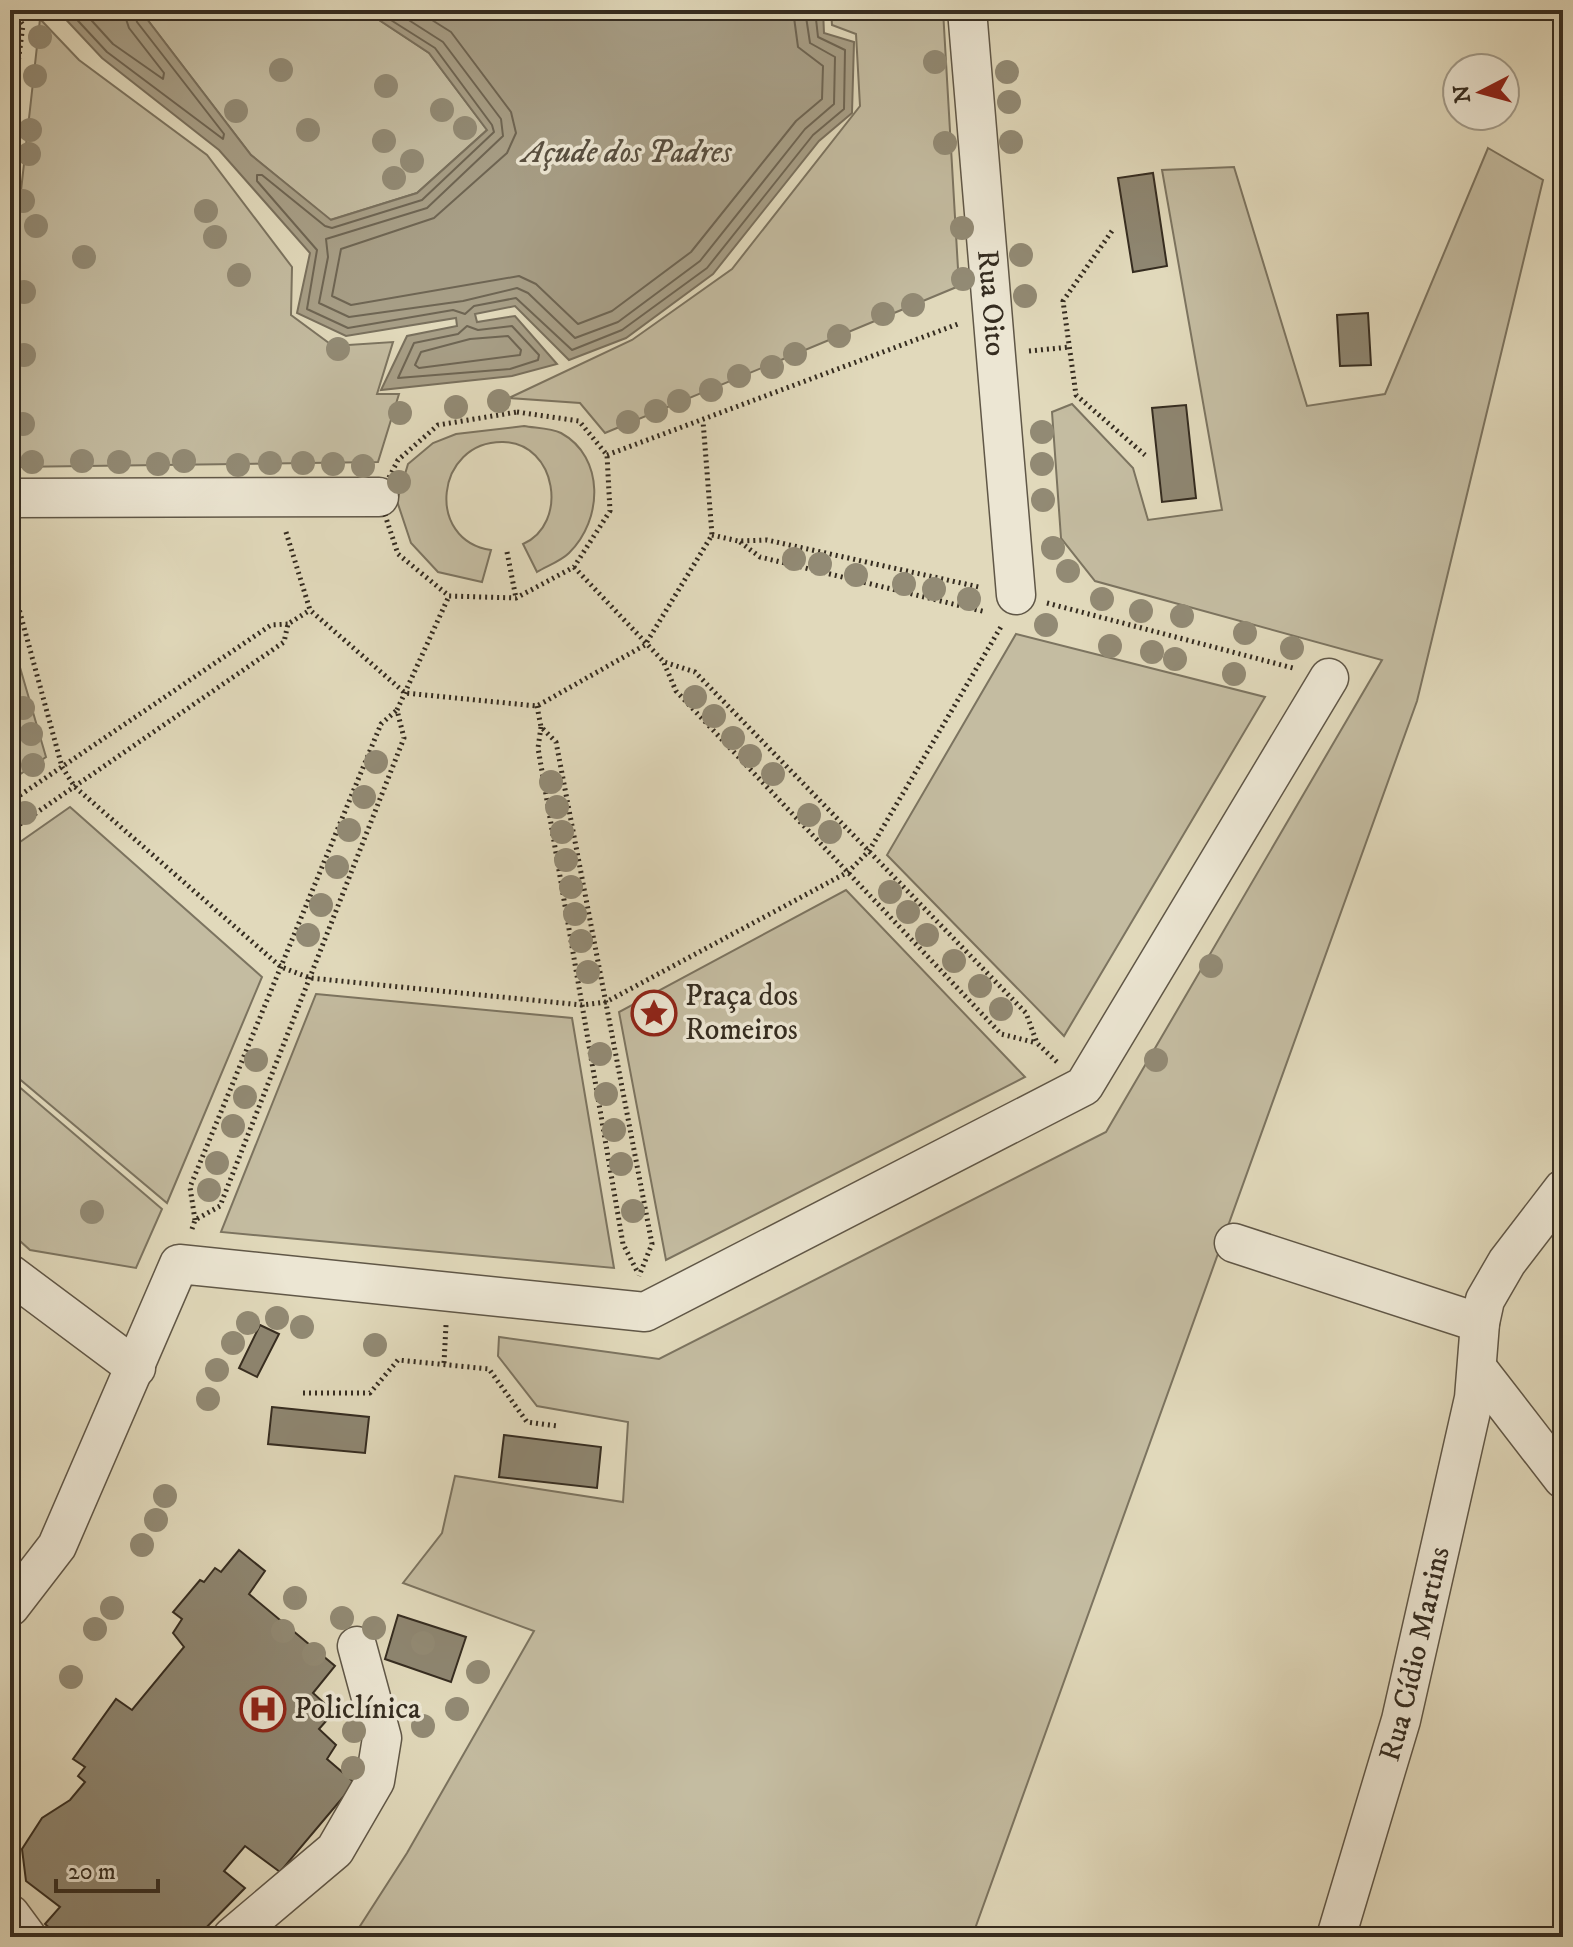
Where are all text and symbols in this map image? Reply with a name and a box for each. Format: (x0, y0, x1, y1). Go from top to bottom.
north arrow (1441, 52, 1521, 132)
text: N (1448, 84, 1477, 104)
water label: Açude dos Padres (519, 133, 733, 173)
street label: Rua Oito (969, 248, 1014, 358)
place label: Praça dos Romeiros (685, 978, 798, 1049)
place icon: Praça dos Romeiros (630, 989, 678, 1037)
street label: Rua Cídio Martins (1371, 1543, 1458, 1766)
hospital icon: Policlínica (239, 1685, 287, 1733)
place label: Policlínica (294, 1691, 421, 1728)
scale bar (56, 1843, 158, 1893)
text: 20 m (68, 1857, 116, 1887)

